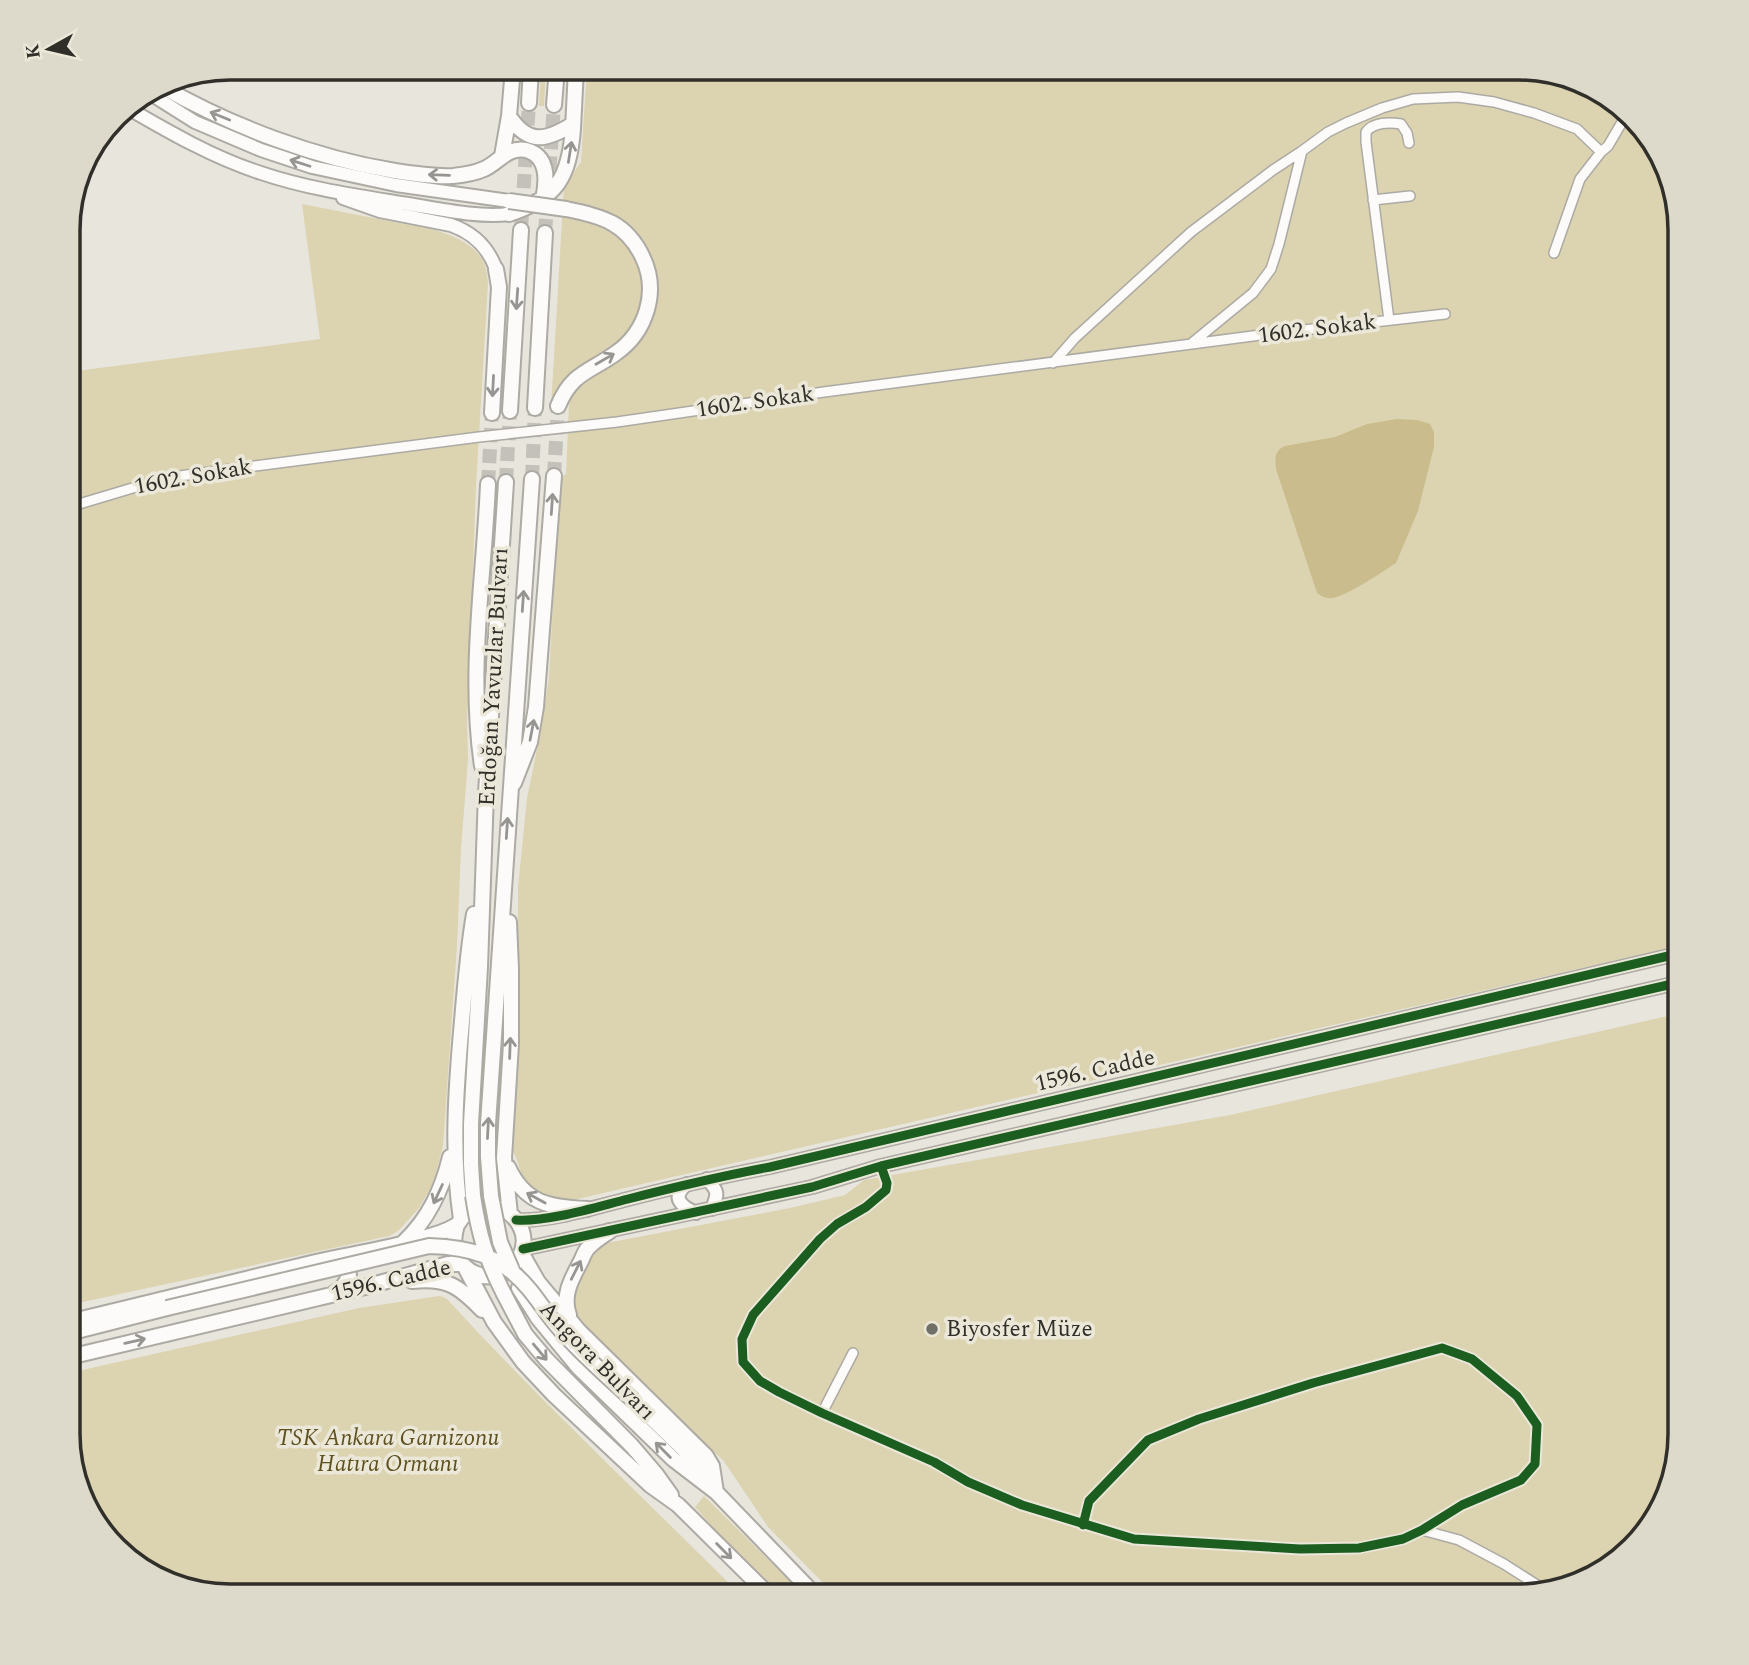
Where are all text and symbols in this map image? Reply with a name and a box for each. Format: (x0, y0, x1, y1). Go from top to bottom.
north arrow (14, 14, 84, 84)
text: K (18, 42, 49, 60)
one-way arrow (210, 109, 232, 122)
one-way arrow (564, 141, 577, 164)
one-way arrow (290, 156, 312, 168)
one-way arrow (427, 169, 450, 182)
one-way arrow (510, 287, 523, 310)
street label: 1602. Sokak (1256, 304, 1378, 354)
one-way arrow (595, 352, 615, 366)
one-way arrow (487, 374, 500, 397)
street label: 1602. Sokak (694, 376, 817, 428)
street label: 1602. Sokak (131, 449, 255, 505)
one-way arrow (546, 493, 559, 516)
street label: Erdoğan Yavuzlar Bulvarı (470, 547, 518, 807)
one-way arrow (517, 590, 530, 612)
one-way arrow (526, 719, 539, 742)
one-way arrow (501, 817, 514, 839)
one-way arrow (504, 1037, 517, 1060)
street label: 1596. Cadde (1031, 1040, 1159, 1102)
one-way arrow (481, 1117, 494, 1140)
one-way arrow (431, 1183, 444, 1204)
one-way arrow (526, 1191, 546, 1205)
street label: 1596. Cadde (327, 1250, 455, 1312)
one-way arrow (570, 1260, 584, 1281)
street label: Angora Bulvarı (531, 1293, 663, 1429)
place label: Biyosfer Müze (946, 1312, 1093, 1347)
marker: Biyosfer Müze (924, 1321, 940, 1337)
one-way arrow (123, 1334, 146, 1347)
one-way arrow (532, 1342, 548, 1360)
park label: TSK Ankara Garnizonu Hatıra Ormanı (277, 1421, 499, 1482)
one-way arrow (655, 1441, 672, 1458)
one-way arrow (716, 1542, 733, 1559)

